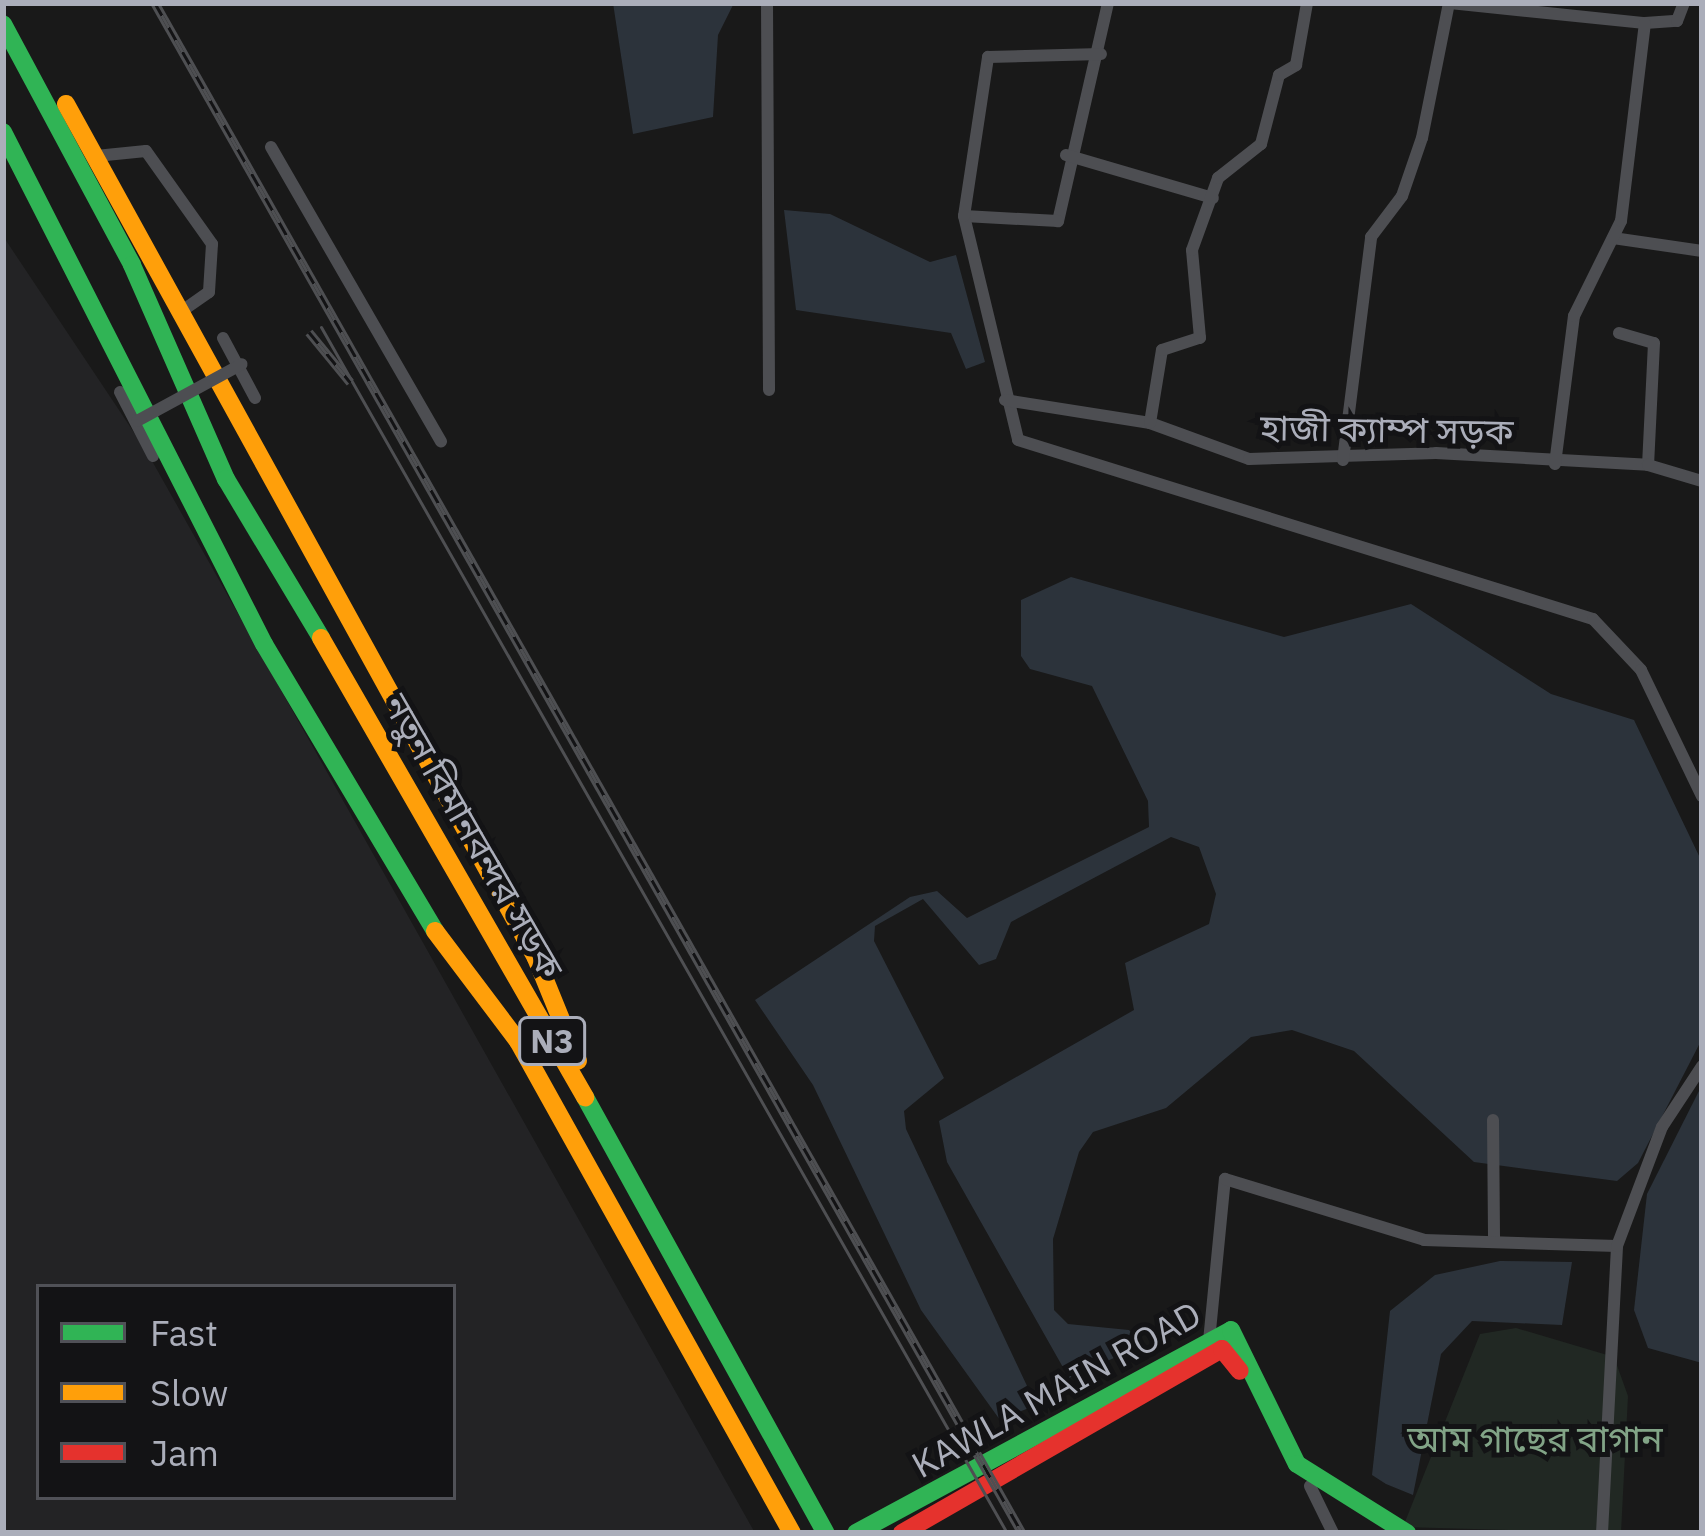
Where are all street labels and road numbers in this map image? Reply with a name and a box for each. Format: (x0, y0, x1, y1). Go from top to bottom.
street label: হাজী ক্যাম্প সড়ক (1260, 405, 1514, 453)
street label: নতুন বিমানবন্দর সড়ক (375, 686, 573, 986)
road number: N3 (516, 1014, 588, 1068)
street label: KAWLA MAIN ROAD (904, 1292, 1208, 1486)

